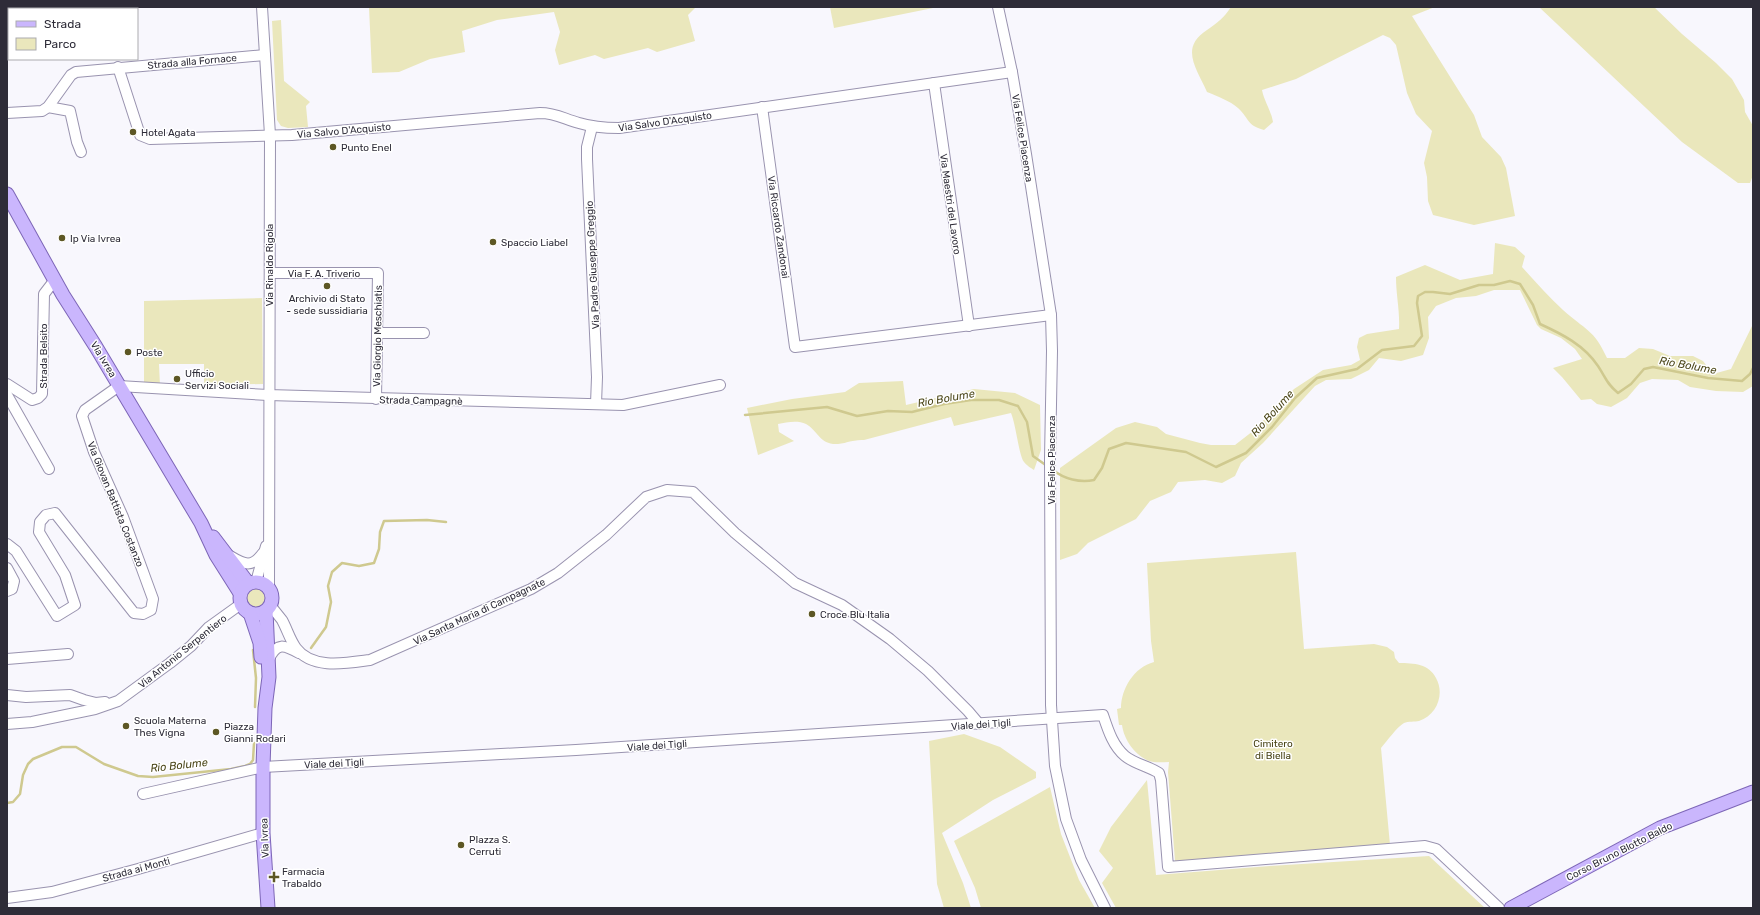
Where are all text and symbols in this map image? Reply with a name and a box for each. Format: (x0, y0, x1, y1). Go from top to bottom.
legend (8, 8, 138, 60)
text: Strada (44, 17, 81, 31)
text: Parco (44, 37, 76, 51)
street label: Strada alla Fornace (147, 52, 238, 72)
street label: Via Felice Piacenza (1009, 93, 1035, 183)
street label: Via Salvo D'Acquisto (618, 109, 713, 134)
street label: Via Salvo D'Acquisto (297, 121, 392, 141)
marker: Hotel Agata (128, 127, 138, 137)
place label: Hotel Agata (141, 127, 195, 139)
marker: Punto Enel (328, 142, 338, 152)
place label: Punto Enel (341, 142, 392, 154)
street label: Via Maestri del Lavoro (937, 153, 963, 256)
street label: Via Riccardo Zandonai (765, 175, 791, 279)
street label: Via Padre Giuseppe Greggio (584, 200, 602, 329)
street label: Via Rinaldo Rigola (264, 224, 276, 306)
marker: Ip Via Ivrea (57, 233, 67, 243)
place label: Ip Via Ivrea (70, 233, 121, 245)
marker: Spaccio Liabel (488, 237, 498, 247)
place label: Spaccio Liabel (501, 237, 568, 249)
street label: Via F. A. Triverio (288, 268, 360, 280)
marker: Archivio di Stato - sede sussidiaria (322, 281, 332, 291)
street label: Via Giorgio Meschiatis (371, 285, 385, 387)
place label: Archivio di Stato - sede sussidiaria (286, 293, 368, 317)
street label: Strada Belsito (38, 323, 50, 389)
street label: Via Ivrea (88, 339, 119, 380)
marker: Poste (123, 347, 133, 357)
place label: Poste (136, 347, 163, 359)
water label: Rio Bolume (1658, 354, 1718, 377)
place label: Ufficio Servizi Sociali (185, 368, 249, 392)
marker: Ufficio Servizi Sociali (172, 374, 182, 384)
water label: Rio Bolume (916, 387, 976, 410)
water label: Rio Bolume (1248, 387, 1297, 439)
street label: Strada Campagnè (379, 394, 463, 408)
street label: Via Felice Piacenza (1046, 416, 1058, 504)
street label: Via Giovan Battista Costanzo (84, 440, 146, 569)
street label: Via Santa Maria di Campagnate (411, 576, 548, 648)
marker: Croce Blu Italia (807, 609, 817, 619)
place label: Croce Blu Italia (820, 609, 890, 621)
street label: Via Antonio Serpentiero (136, 612, 229, 691)
place label: Scuola Materna Thes Vigna (134, 715, 206, 739)
street label: Viale dei Tigli (951, 717, 1011, 733)
marker: Scuola Materna Thes Vigna (121, 721, 131, 731)
place label: Piazza Gianni Rodari (224, 721, 286, 745)
marker: Piazza Gianni Rodari (211, 727, 221, 737)
street label: Viale dei Tigli (627, 738, 687, 754)
park label: Cimitero di Biella (1253, 738, 1293, 762)
water label: Rio Bolume (150, 756, 208, 775)
street label: Viale dei Tigli (304, 756, 364, 772)
street label: Via Ivrea (258, 818, 272, 858)
street label: Corso Bruno Blotto Baldo (1564, 820, 1675, 884)
place label: PIazza S. Cerruti (469, 834, 511, 858)
marker: PIazza S. Cerruti (456, 840, 466, 850)
street label: Strada ai Monti (101, 855, 171, 885)
place label: Farmacia Trabaldo (282, 866, 325, 890)
marker: Farmacia Trabaldo (269, 872, 279, 882)

